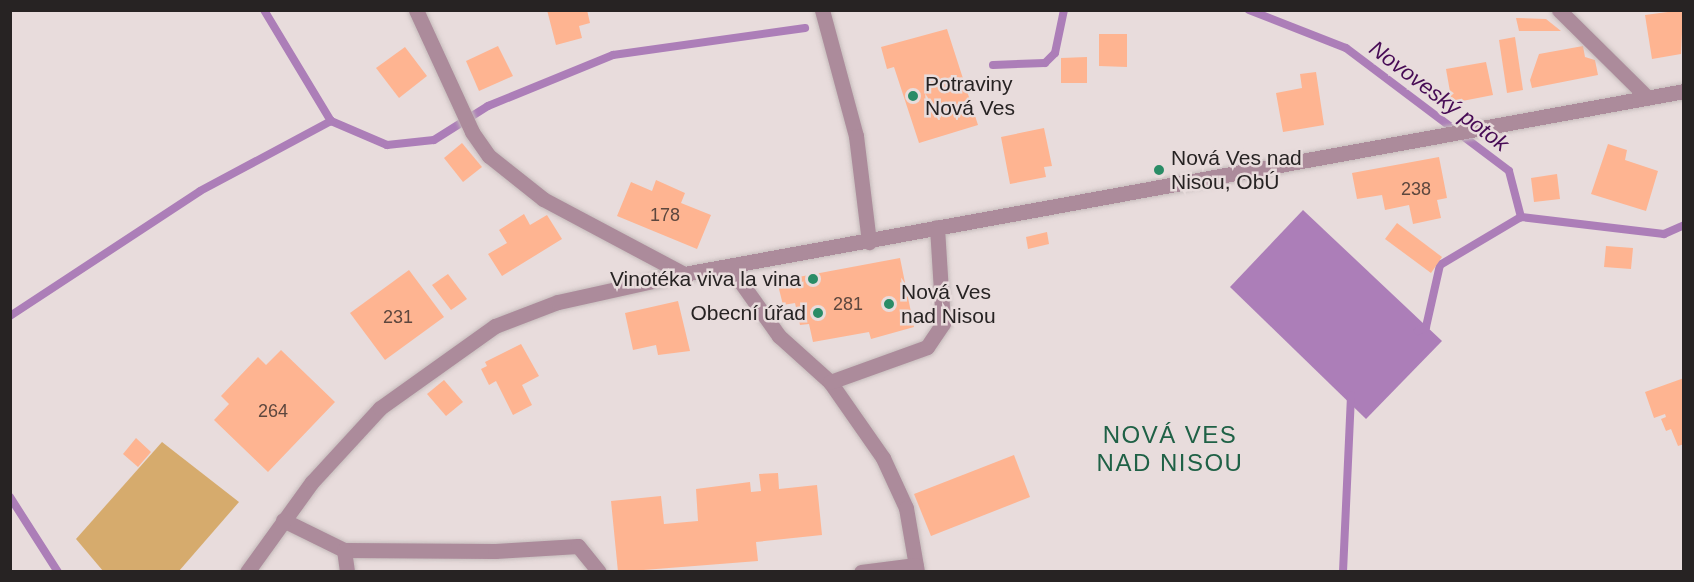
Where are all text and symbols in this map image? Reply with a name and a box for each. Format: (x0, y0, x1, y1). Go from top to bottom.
water label: Novoveský potok (1364, 35, 1514, 157)
place label: Potraviny Nová Ves (925, 71, 1015, 121)
marker: Potraviny Nová Ves (906, 89, 920, 103)
place label: Nová Ves nad Nisou, ObÚ (1171, 145, 1302, 195)
marker: Nová Ves nad Nisou, ObÚ (1152, 163, 1166, 177)
house number: 238 (1401, 178, 1431, 200)
house number: 178 (650, 204, 680, 226)
place label: Vinotéka viva la vina (610, 266, 801, 292)
marker: Vinotéka viva la vina (806, 272, 820, 286)
place label: Nová Ves nad Nisou (901, 279, 996, 329)
house number: 281 (833, 293, 863, 315)
marker: Nová Ves nad Nisou (882, 297, 896, 311)
place label: Obecní úřad (690, 300, 806, 326)
house number: 231 (383, 306, 413, 328)
marker: Obecní úřad (811, 306, 825, 320)
house number: 264 (258, 400, 288, 422)
district label: NOVÁ VES NAD NISOU (1097, 421, 1243, 477)

